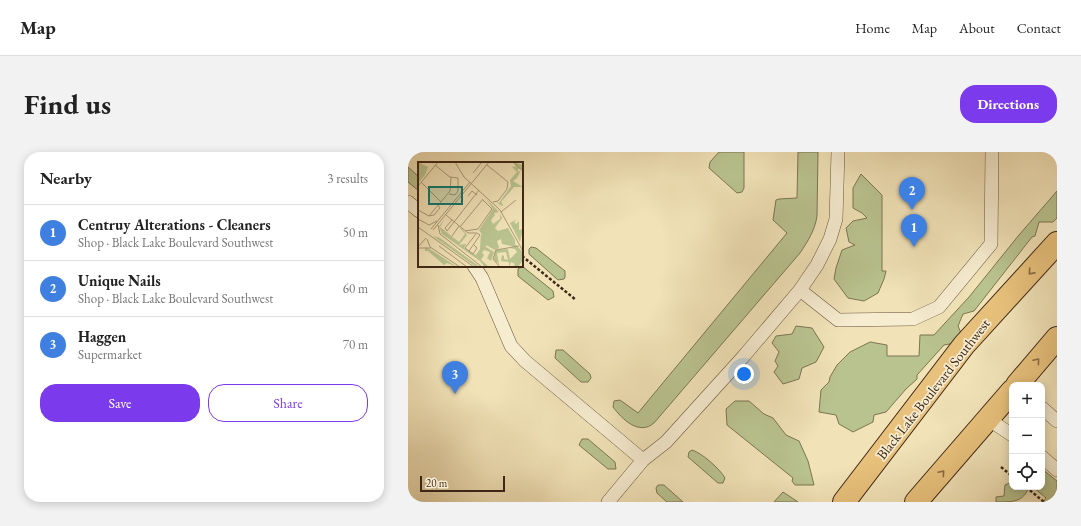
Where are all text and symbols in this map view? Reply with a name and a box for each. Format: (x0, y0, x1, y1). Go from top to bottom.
text: Map (20, 15, 56, 40)
text: Home (855, 19, 890, 37)
text: Map (912, 19, 937, 37)
text: About (959, 19, 995, 37)
text: Contact (1017, 19, 1061, 37)
button: Directions (960, 85, 1057, 123)
text: Find us (24, 86, 111, 122)
inset map (418, 162, 523, 267)
text: Nearby (40, 167, 92, 189)
text: 3 results (327, 170, 368, 187)
pin: 2 (899, 177, 925, 210)
pin: 1 (901, 214, 927, 247)
text: Centruy Alterations - Cleaners (78, 215, 271, 234)
text: 1 (50, 224, 56, 241)
text: 50 m (343, 224, 368, 241)
text: Shop · Black Lake Boulevard Southwest (78, 234, 273, 251)
one-way arrow (1029, 267, 1036, 274)
text: Unique Nails (78, 271, 161, 290)
text: 2 (50, 280, 56, 297)
text: 60 m (343, 280, 368, 297)
text: Shop · Black Lake Boulevard Southwest (78, 290, 273, 307)
street label: Black Lake Boulevard Southwest (872, 314, 994, 463)
text: Haggen (78, 327, 126, 346)
text: 3 (50, 336, 56, 353)
text: 70 m (343, 336, 368, 353)
text: Supermarket (78, 346, 142, 363)
one-way arrow (1033, 359, 1040, 366)
pin: 3 (442, 361, 468, 394)
your location (734, 364, 754, 384)
map controls (1009, 382, 1045, 490)
button: + (1009, 382, 1045, 418)
button: Save (40, 384, 200, 422)
button: Share (208, 384, 368, 422)
button: − (1009, 418, 1045, 454)
button: locate (1009, 454, 1045, 490)
one-way arrow (937, 470, 944, 477)
scale bar (420, 474, 505, 493)
text: 20 m (426, 476, 447, 490)

